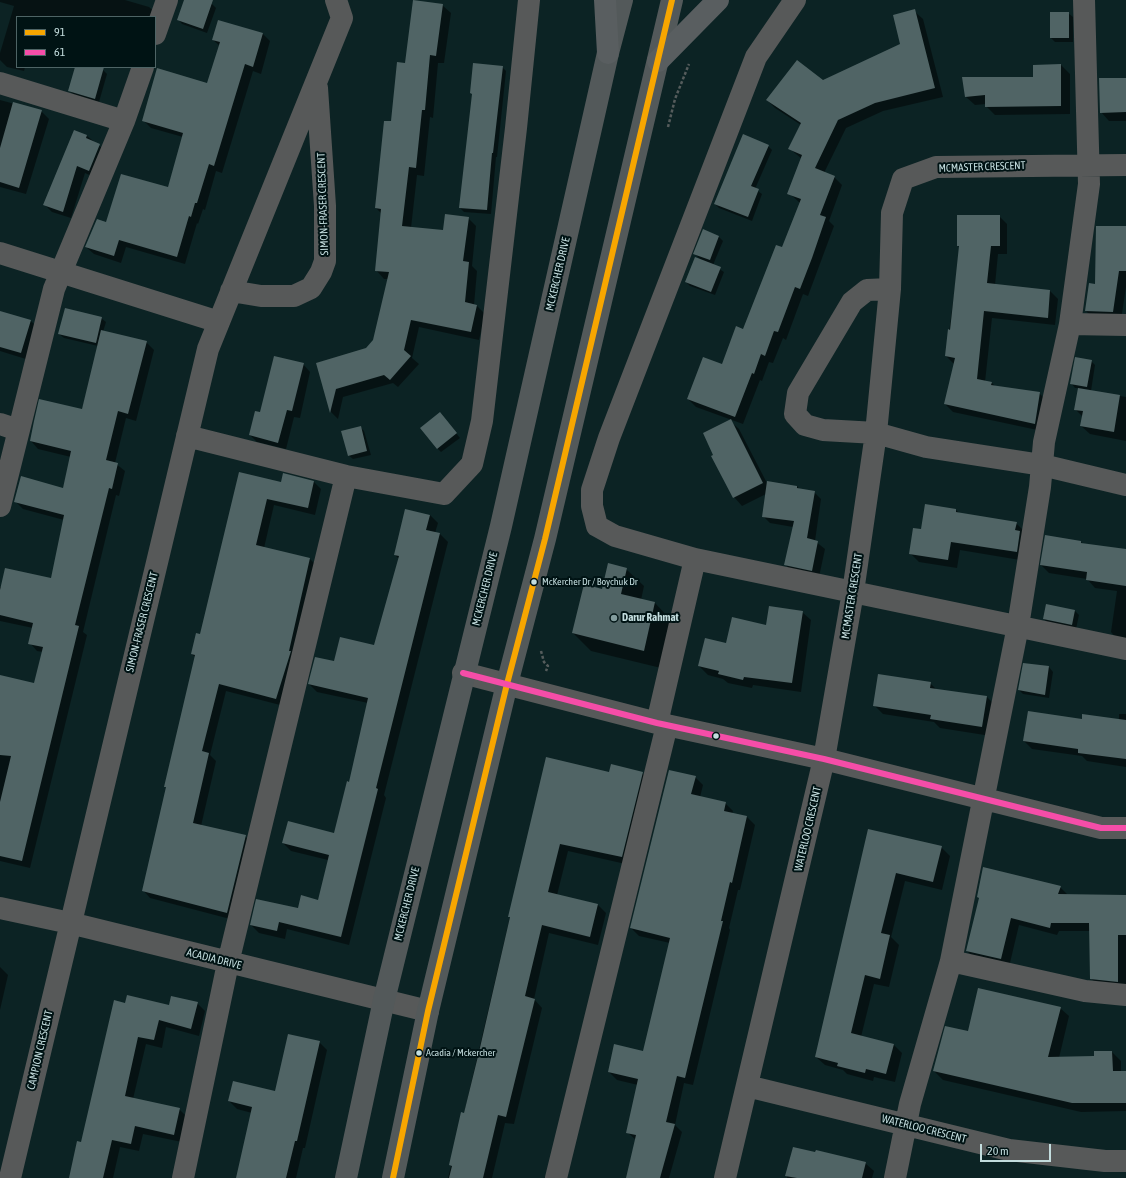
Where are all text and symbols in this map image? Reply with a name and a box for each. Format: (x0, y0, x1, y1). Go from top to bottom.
legend (16, 16, 156, 68)
text: 91 (54, 25, 65, 39)
text: 61 (54, 45, 65, 59)
street label: SIMON-FRASER CRESCENT (315, 152, 331, 256)
street label: MCMASTER CRESCENT (938, 159, 1026, 175)
street label: MCKERCHER DRIVE (543, 236, 573, 312)
street label: MCKERCHER DRIVE (469, 551, 501, 627)
street label: MCMASTER CRESCENT (839, 552, 865, 640)
street label: SIMON-FRASER CRESCENT (123, 571, 161, 673)
place label: McKercher Dr / Boychuk Dr (542, 576, 638, 588)
marker: McKercher Dr / Boychuk Dr (529, 577, 539, 587)
place label: Darur Rahmat (622, 611, 679, 625)
marker: Darur Rahmat (609, 613, 619, 623)
unlabelled marker (711, 731, 721, 741)
street label: WATERLOO CRESCENT (792, 785, 824, 873)
street label: MCKERCHER DRIVE (391, 866, 423, 942)
street label: ACADIA DRIVE (185, 946, 243, 972)
street label: CAMPION CRESCENT (24, 1009, 56, 1091)
place label: Acadia / Mckercher (426, 1047, 495, 1059)
marker: Acadia / Mckercher (414, 1048, 424, 1058)
street label: WATERLOO CRESCENT (880, 1112, 968, 1146)
scale bar (982, 1136, 1053, 1162)
text: 20 m (987, 1144, 1009, 1158)

